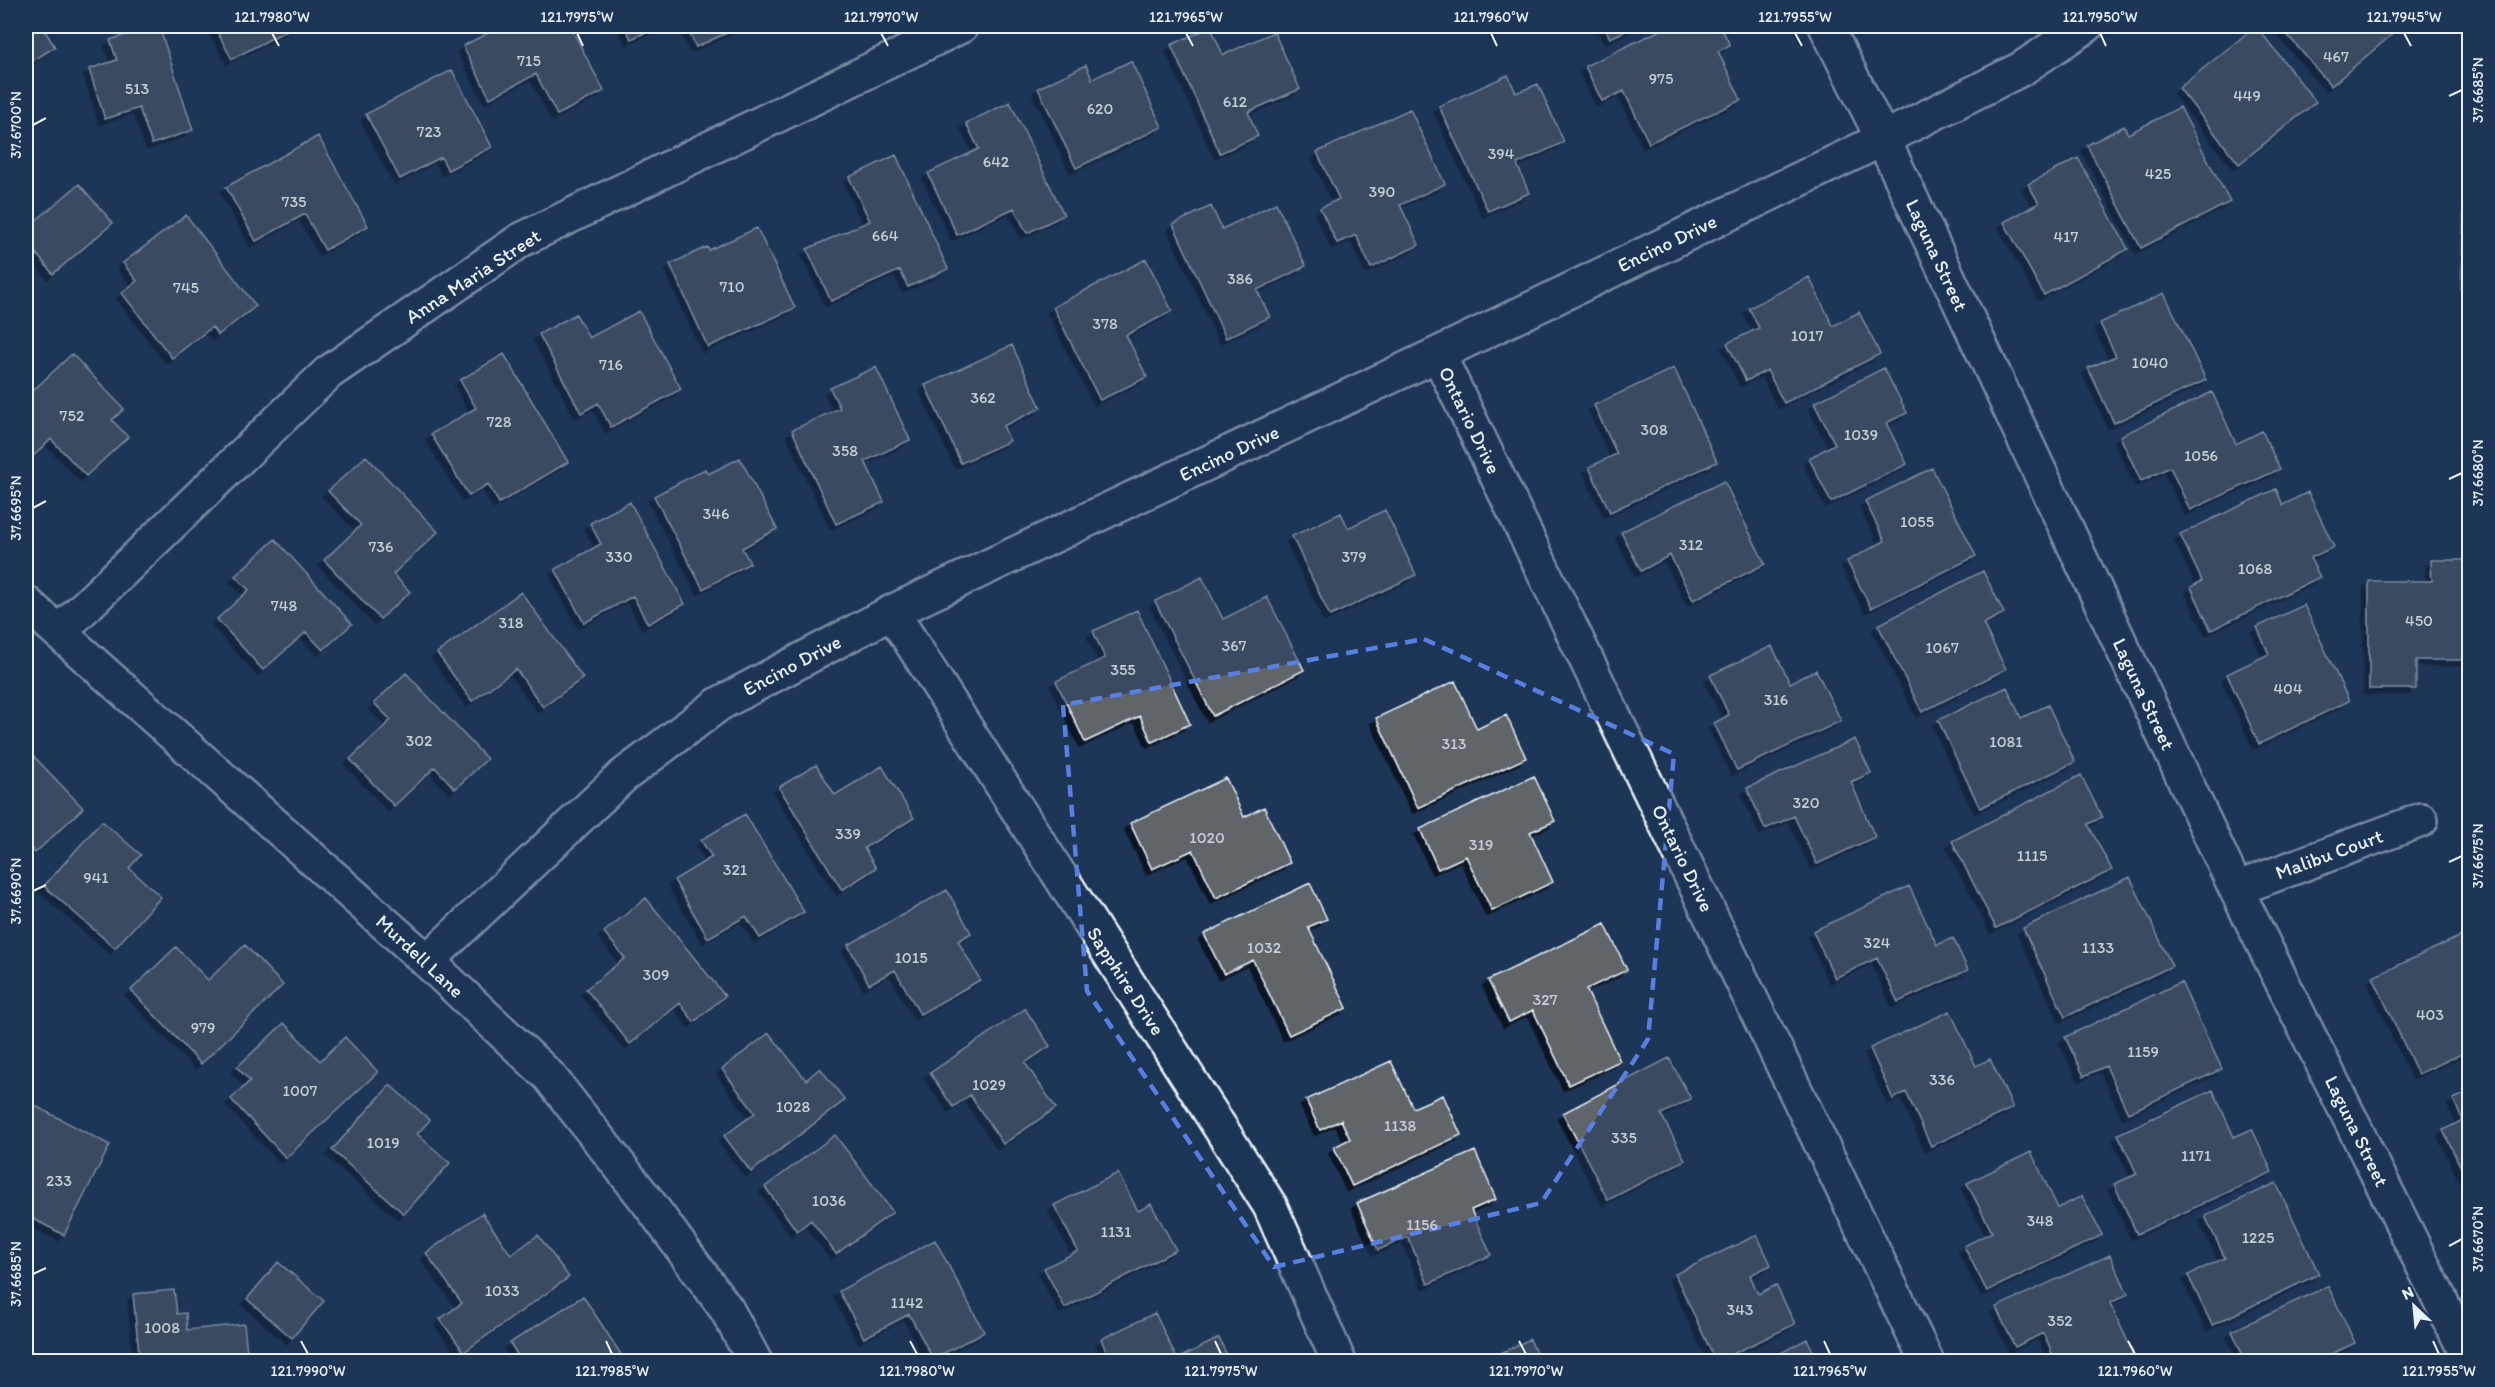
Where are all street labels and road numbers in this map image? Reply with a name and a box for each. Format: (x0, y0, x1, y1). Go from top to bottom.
street label: Laguna Street (1901, 195, 1974, 315)
street label: Encino Drive (1613, 209, 1721, 277)
street label: Anna Maria Street (401, 223, 545, 329)
street label: Ontario Drive (1434, 362, 1506, 478)
street label: Encino Drive (1175, 419, 1283, 487)
street label: Encino Drive (739, 629, 845, 701)
street label: Laguna Street (2108, 634, 2181, 754)
street label: Ontario Drive (1647, 800, 1719, 916)
street label: Malibu Court (2272, 823, 2386, 885)
street label: Murdell Lane (371, 909, 469, 1003)
street label: Sapphire Drive (1082, 922, 1170, 1040)
street label: Laguna Street (2320, 1072, 2394, 1191)

